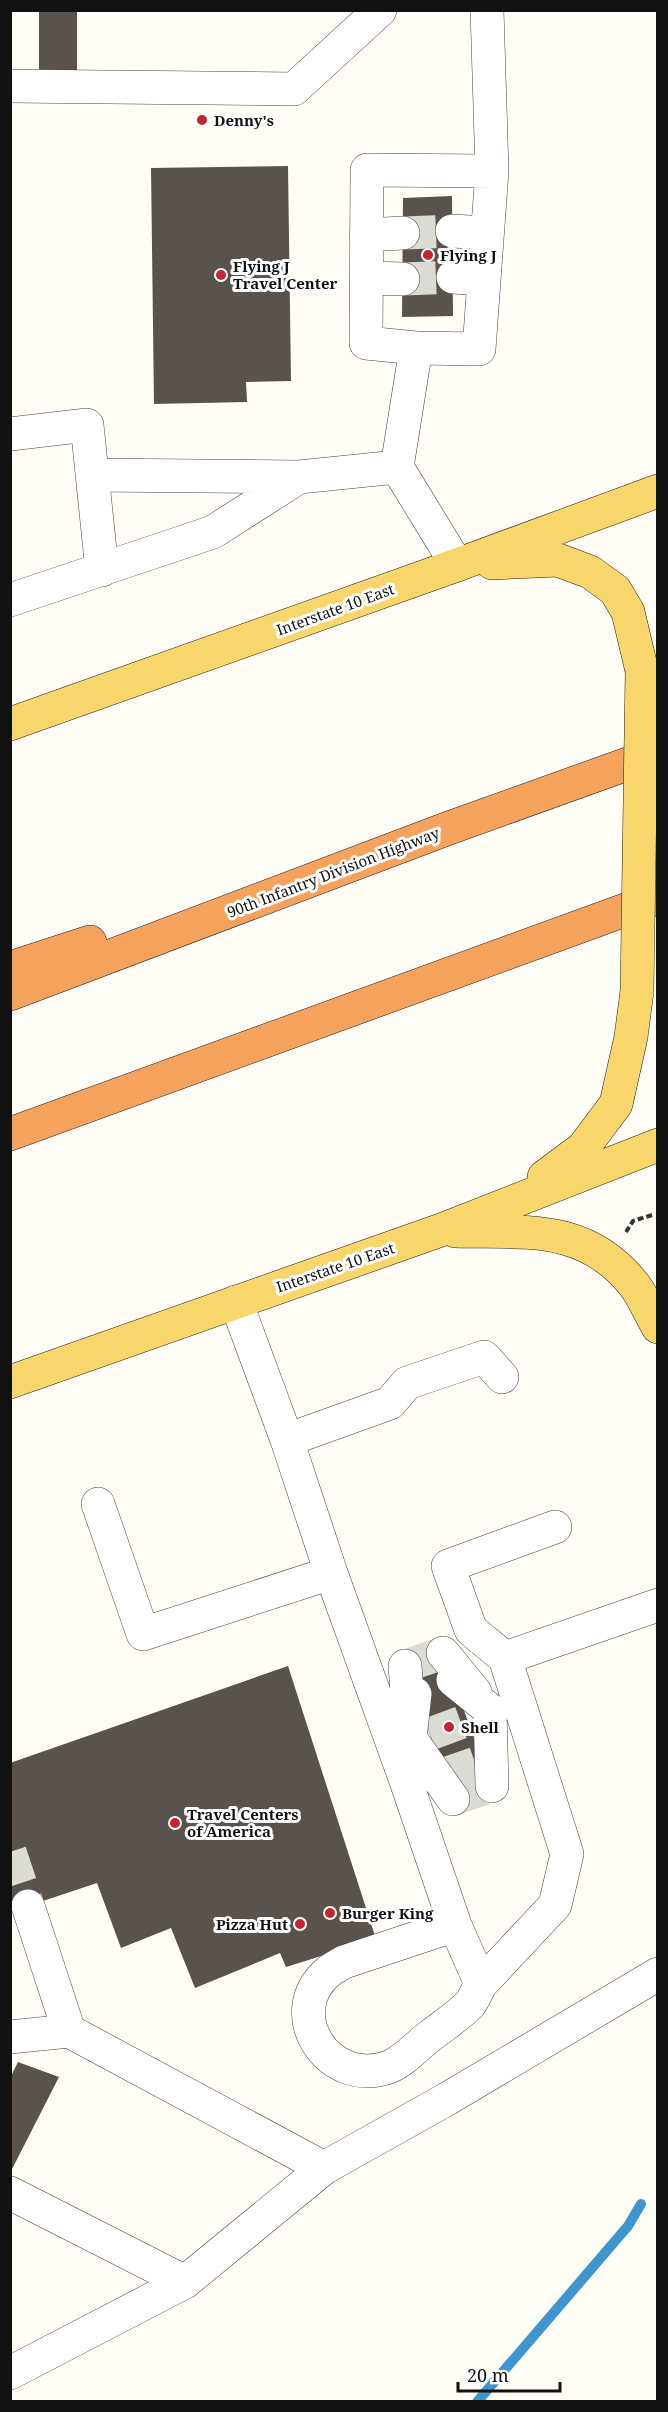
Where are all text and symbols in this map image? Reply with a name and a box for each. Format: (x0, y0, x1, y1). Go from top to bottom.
place label: Denny's (214, 110, 274, 130)
marker: Denny's (195, 113, 209, 127)
place label: Flying J (440, 245, 497, 265)
marker: Flying J (421, 248, 435, 262)
place label: Flying J Travel Center (233, 256, 337, 293)
marker: Flying J Travel Center (214, 268, 228, 282)
street label: Interstate 10 East (273, 578, 397, 640)
street label: 90th Infantry Division Highway (224, 822, 443, 922)
street label: Interstate 10 East (273, 1237, 397, 1297)
place label: Shell (461, 1717, 500, 1737)
marker: Shell (442, 1720, 456, 1734)
place label: Travel Centers of America (187, 1804, 299, 1841)
marker: Travel Centers of America (168, 1816, 182, 1830)
place label: Burger King (342, 1903, 434, 1923)
marker: Burger King (323, 1906, 337, 1920)
place label: Pizza Hut (216, 1914, 288, 1934)
marker: Pizza Hut (293, 1917, 307, 1931)
scale bar (458, 2355, 560, 2393)
text: 20 m (467, 2363, 509, 2387)

